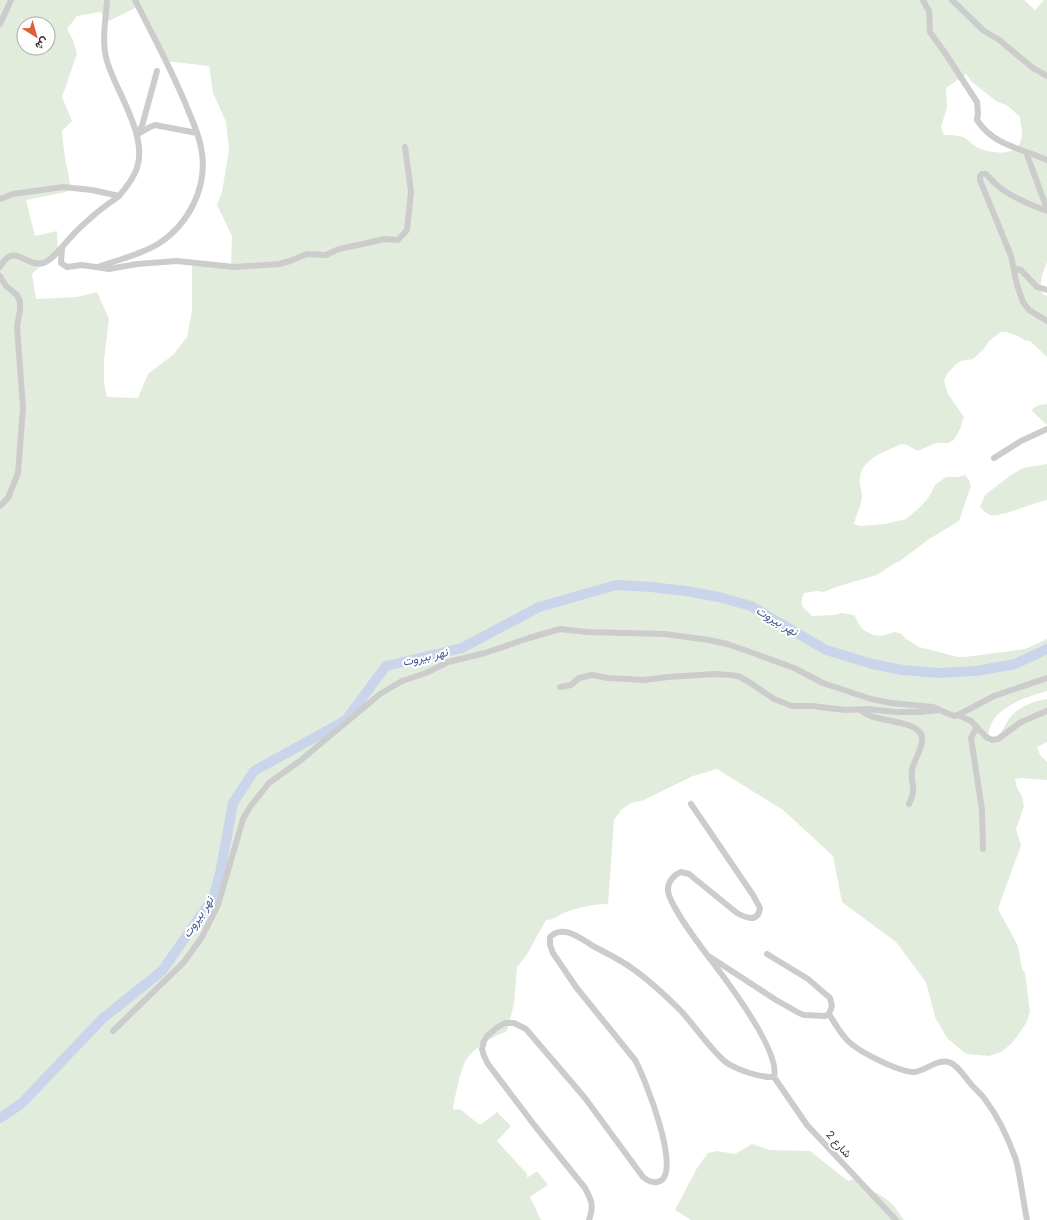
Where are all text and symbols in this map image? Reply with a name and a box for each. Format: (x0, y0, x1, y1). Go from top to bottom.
north arrow (16, 16, 56, 56)
text: ش (32, 34, 52, 54)
water label: نهر بيروت (753, 601, 802, 640)
water label: نهر بيروت (400, 643, 450, 670)
water label: نهر بيروت (178, 892, 218, 941)
street label: شارع 2 (823, 1127, 856, 1161)

